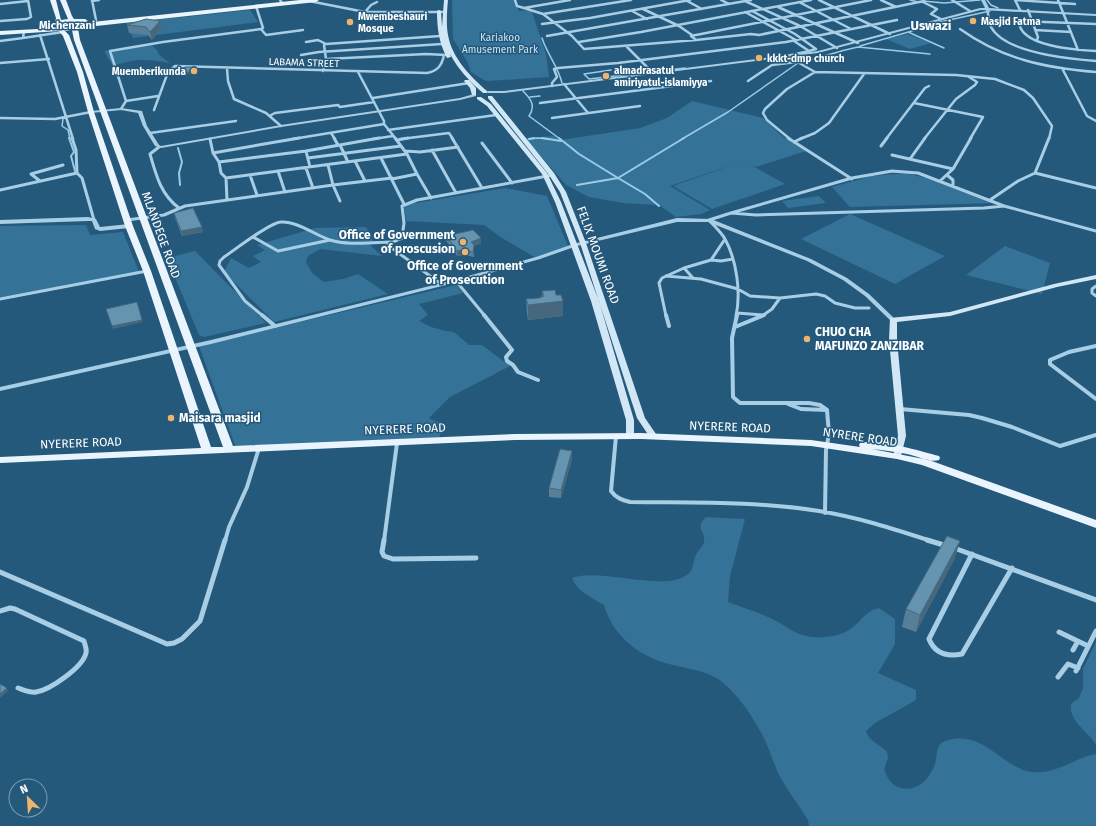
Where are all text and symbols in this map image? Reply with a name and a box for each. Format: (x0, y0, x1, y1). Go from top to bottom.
place label: Mwembeshauri Mosque (358, 11, 428, 35)
marker: Masjid Fatma (968, 16, 978, 26)
place label: Masjid Fatma (981, 16, 1041, 28)
marker: Mwembeshauri Mosque (345, 17, 355, 27)
district label: Uswazi (911, 18, 952, 33)
district label: Michenzani (39, 19, 95, 32)
park label: Kariakoo Amusement Park (462, 32, 539, 56)
marker: kkkt-dmp church (754, 53, 764, 63)
place label: kkkt-dmp church (767, 53, 845, 65)
street label: LABAMA STREET (268, 56, 340, 70)
place label: almadrasatul amiriyatul-islamiyya (614, 65, 708, 89)
place label: Muemberikunda (112, 66, 187, 78)
marker: Muemberikunda (189, 66, 199, 76)
marker: almadrasatul amiriyatul-islamiyya (601, 71, 611, 81)
street label: MLANDEGE ROAD (139, 190, 183, 281)
street label: FELIX MOUMI ROAD (574, 204, 622, 306)
place label: Office of Government of proscusion (339, 228, 455, 256)
marker: Office of Government of proscusion (458, 237, 468, 247)
marker: Office of Government of Prosecution (460, 247, 470, 257)
place label: Office of Government of Prosecution (407, 259, 523, 287)
place label: CHUO CHA MAFUNZO ZANZIBAR (815, 325, 925, 353)
marker: CHUO CHA MAFUNZO ZANZIBAR (802, 334, 812, 344)
place label: Maisara masjid (179, 411, 261, 425)
marker: Maisara masjid (166, 413, 176, 423)
street label: NYERERE ROAD (689, 419, 771, 435)
street label: NYERERE ROAD (364, 421, 446, 437)
street label: NYRERE ROAD (822, 425, 899, 449)
street label: NYERERE ROAD (40, 435, 122, 451)
north arrow (8, 778, 48, 818)
text: N (18, 782, 30, 797)

